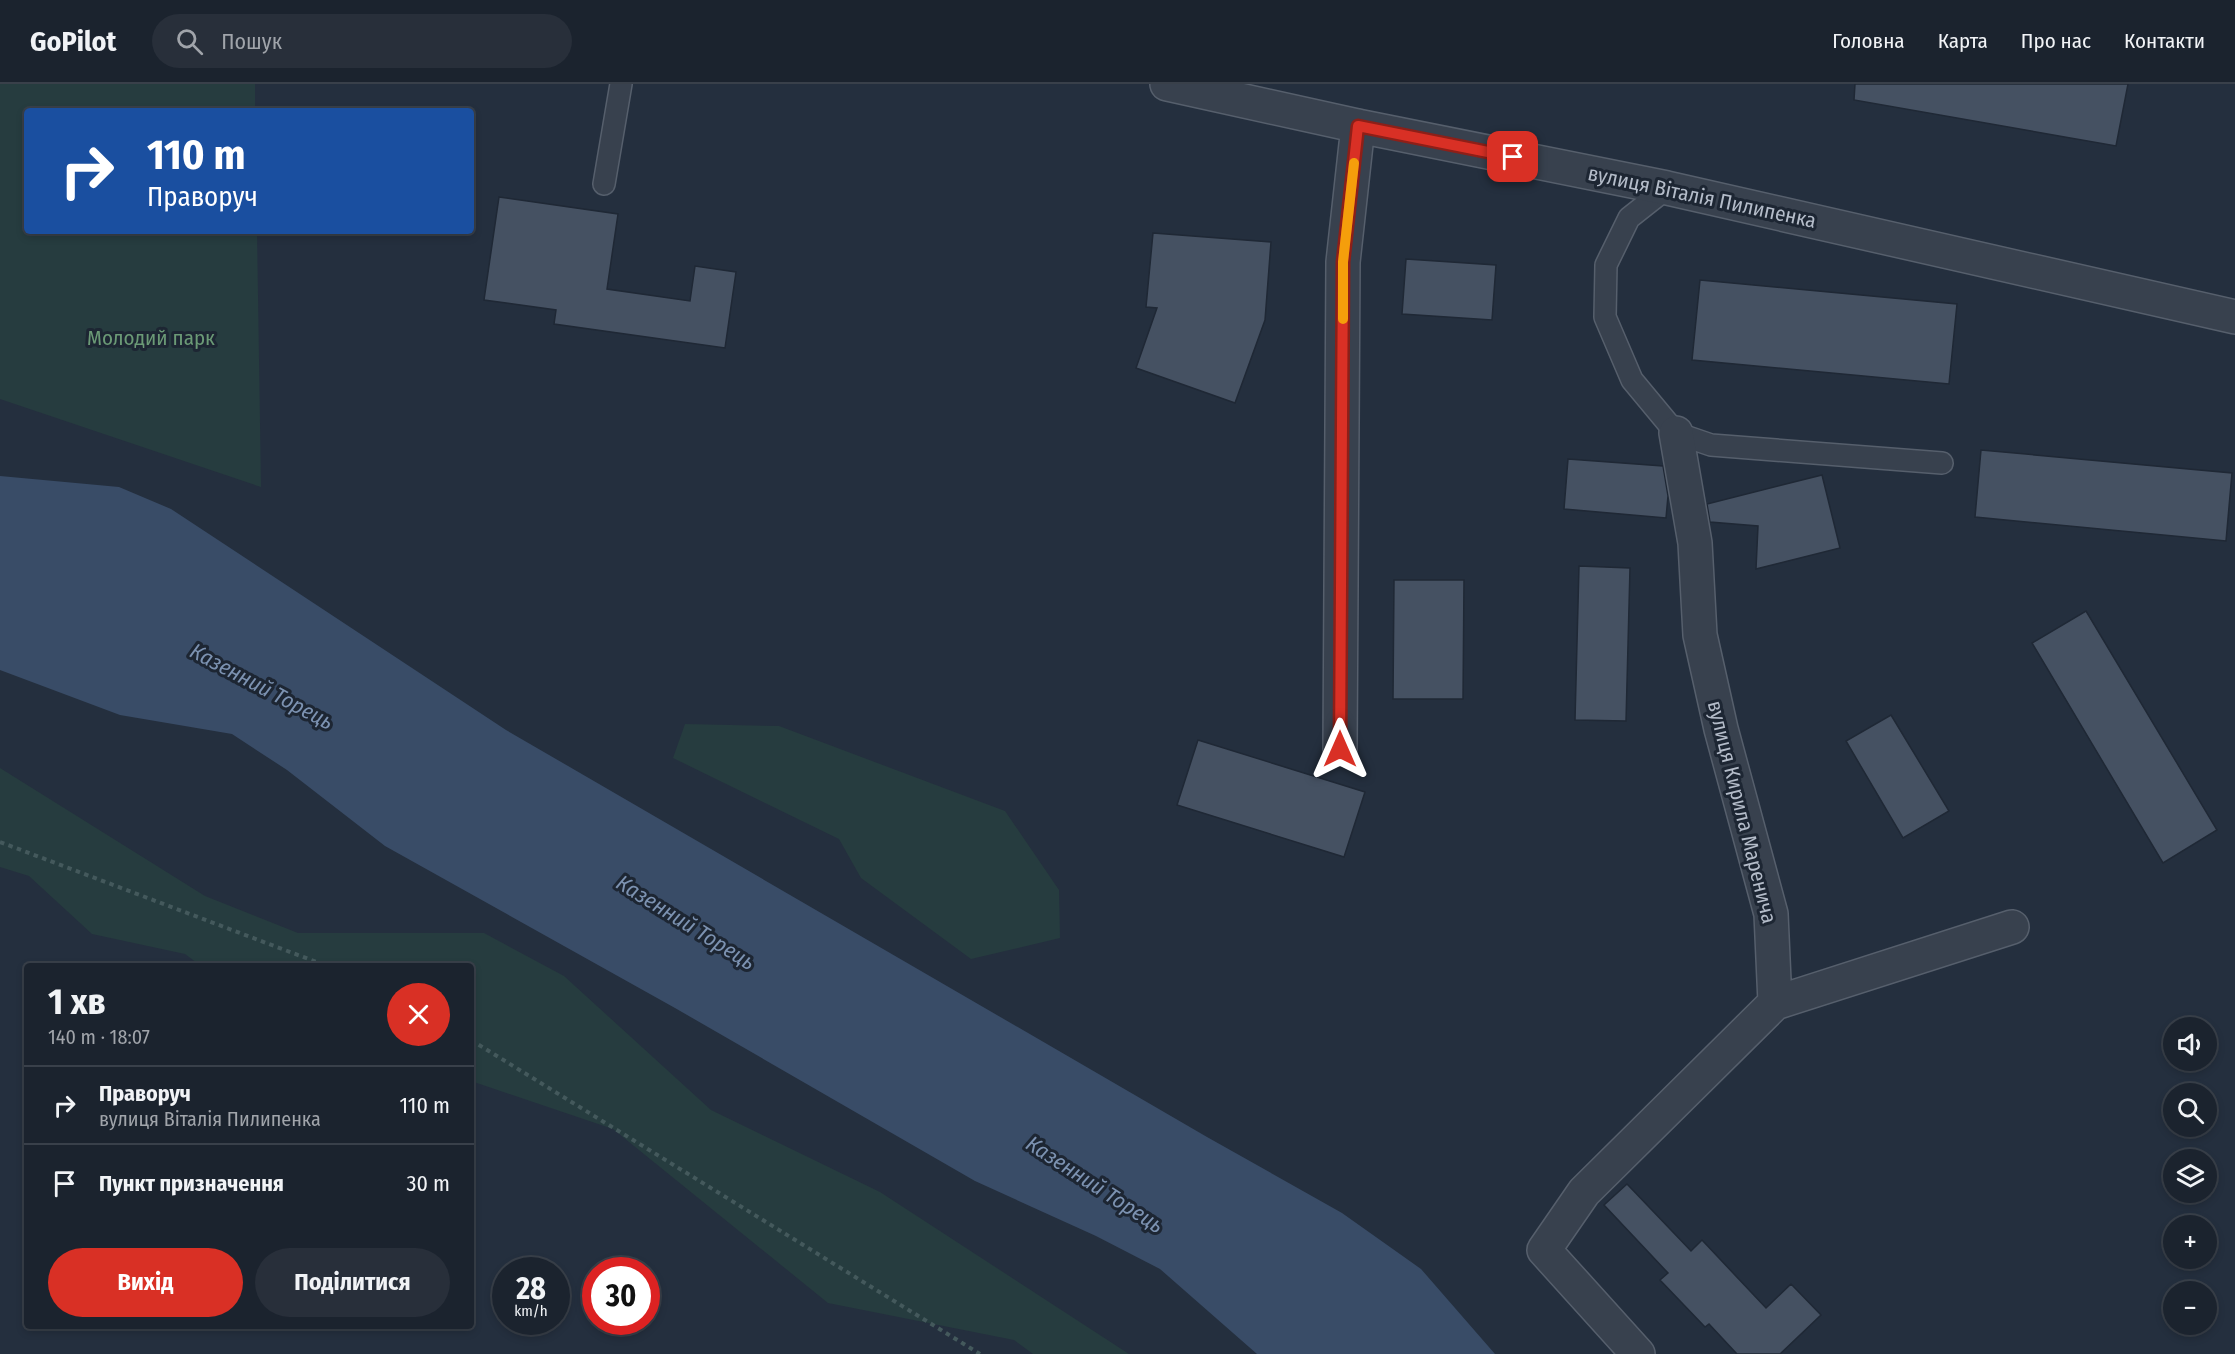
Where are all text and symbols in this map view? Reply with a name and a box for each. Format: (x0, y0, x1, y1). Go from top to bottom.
search box (152, 14, 572, 68)
text: GoPilot (30, 25, 116, 58)
icon: search (173, 25, 206, 58)
text: Пошук (221, 28, 282, 55)
text: Головна (1832, 28, 1905, 54)
text: Карта (1938, 28, 1988, 54)
text: Про нас (2021, 28, 2091, 54)
text: Контакти (2124, 28, 2205, 54)
text: 110 m (147, 130, 246, 180)
pin (1487, 131, 1538, 182)
icon: right (48, 132, 126, 210)
icon: arrive (1496, 140, 1529, 173)
street label: вулиця Віталія Пилипенка (1585, 160, 1819, 234)
text: Праворуч (147, 181, 258, 213)
park label: Молодий парк (87, 325, 215, 351)
water label: Казенний Торець (185, 637, 338, 736)
street label: вулиця Кирила Маренича (1702, 698, 1782, 926)
position arrow (1308, 717, 1372, 781)
water label: Казенний Торець (611, 869, 760, 976)
text: 1 хв (48, 980, 106, 1024)
button: close (387, 983, 450, 1046)
map controls (2163, 1017, 2217, 1335)
button: sound (2163, 1017, 2217, 1071)
text: 140 m · 18:07 (48, 1025, 150, 1049)
text: Праворуч (99, 1080, 191, 1107)
button: search (2163, 1083, 2217, 1137)
icon: right (48, 1089, 81, 1122)
text: 110 m (400, 1092, 450, 1119)
text: вулиця Віталія Пилипенка (99, 1107, 321, 1131)
water label: Казенний Торець (1021, 1130, 1169, 1239)
button: layers (2163, 1149, 2217, 1203)
icon: arrive (48, 1167, 81, 1200)
text: Пункт призначення (99, 1170, 284, 1197)
text: 30 m (407, 1170, 450, 1197)
button: + (2163, 1215, 2217, 1269)
button: Вихід (48, 1248, 243, 1317)
button: Поділитися (255, 1248, 450, 1317)
speed limit sign: 30 (582, 1257, 660, 1335)
text: 28 (516, 1271, 546, 1307)
button: − (2163, 1281, 2217, 1335)
text: km/h (514, 1302, 548, 1320)

